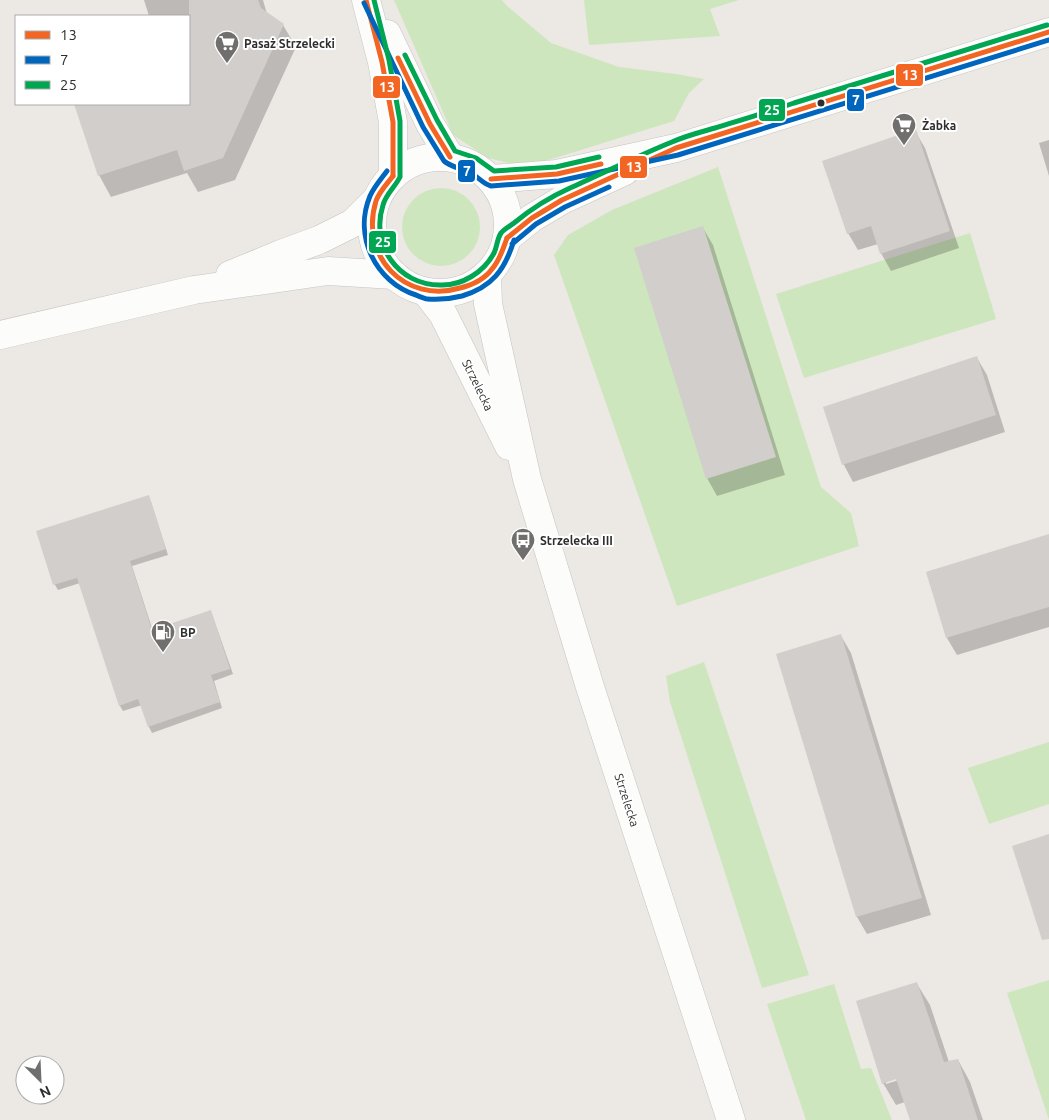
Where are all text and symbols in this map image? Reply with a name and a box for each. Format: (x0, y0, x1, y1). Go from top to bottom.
legend (15, 15, 190, 105)
text: 13 (60, 26, 77, 43)
supermarket icon: Pasaż Strzelecki (214, 30, 240, 64)
place label: Pasaż Strzelecki (244, 37, 335, 50)
text: 7 (60, 51, 68, 68)
line badge: 13 (895, 63, 924, 87)
text: 13 (902, 67, 918, 83)
line badge: 13 (372, 75, 401, 99)
text: 25 (60, 76, 77, 93)
text: 13 (379, 79, 395, 95)
line badge: 7 (846, 88, 865, 112)
text: 7 (852, 92, 860, 108)
line badge: 25 (758, 98, 786, 122)
unlabelled marker (816, 98, 826, 108)
text: 25 (764, 102, 780, 118)
supermarket icon: Żabka (891, 112, 917, 146)
place label: Żabka (922, 118, 956, 132)
line badge: 13 (619, 155, 648, 179)
line badge: 7 (457, 159, 476, 183)
text: 13 (626, 159, 642, 175)
text: 7 (463, 163, 471, 179)
line badge: 25 (368, 230, 397, 254)
text: 25 (375, 234, 391, 250)
street label: Strzelecka (460, 357, 496, 413)
bus stop icon: Strzelecka III (510, 527, 536, 561)
place label: Strzelecka III (540, 534, 613, 547)
fuel station icon: BP (150, 619, 176, 653)
place label: BP (180, 626, 196, 639)
street label: Strzelecka (612, 772, 642, 828)
north arrow (15, 1055, 65, 1105)
text: N (37, 1082, 53, 1101)

